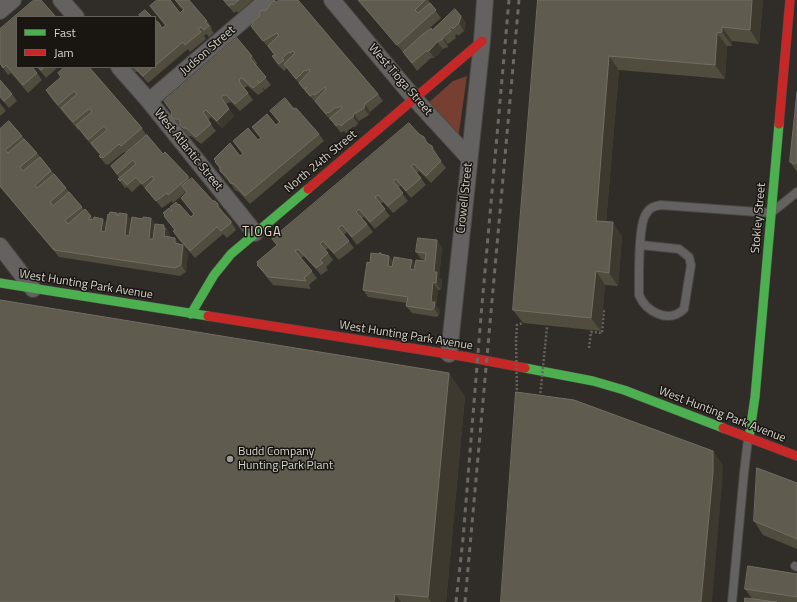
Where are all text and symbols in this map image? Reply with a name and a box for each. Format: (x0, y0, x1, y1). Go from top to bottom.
legend (16, 16, 156, 68)
text: Fast (54, 23, 76, 42)
street label: Judson Street (178, 23, 238, 79)
street label: West Tioga Street (365, 41, 435, 119)
text: Jam (54, 43, 74, 62)
street label: West Atlantic Street (151, 106, 225, 194)
street label: North 24th Street (282, 128, 360, 196)
street label: Crowell Street (454, 162, 476, 234)
street label: Stokley Street (749, 182, 769, 254)
district label: TIOGA (242, 225, 282, 241)
street label: West Hunting Park Avenue (18, 267, 154, 303)
street label: West Hunting Park Avenue (338, 318, 474, 354)
street label: West Hunting Park Avenue (656, 384, 788, 446)
place label: Budd Company Hunting Park Plant (238, 445, 333, 473)
marker: Budd Company Hunting Park Plant (225, 454, 235, 464)

